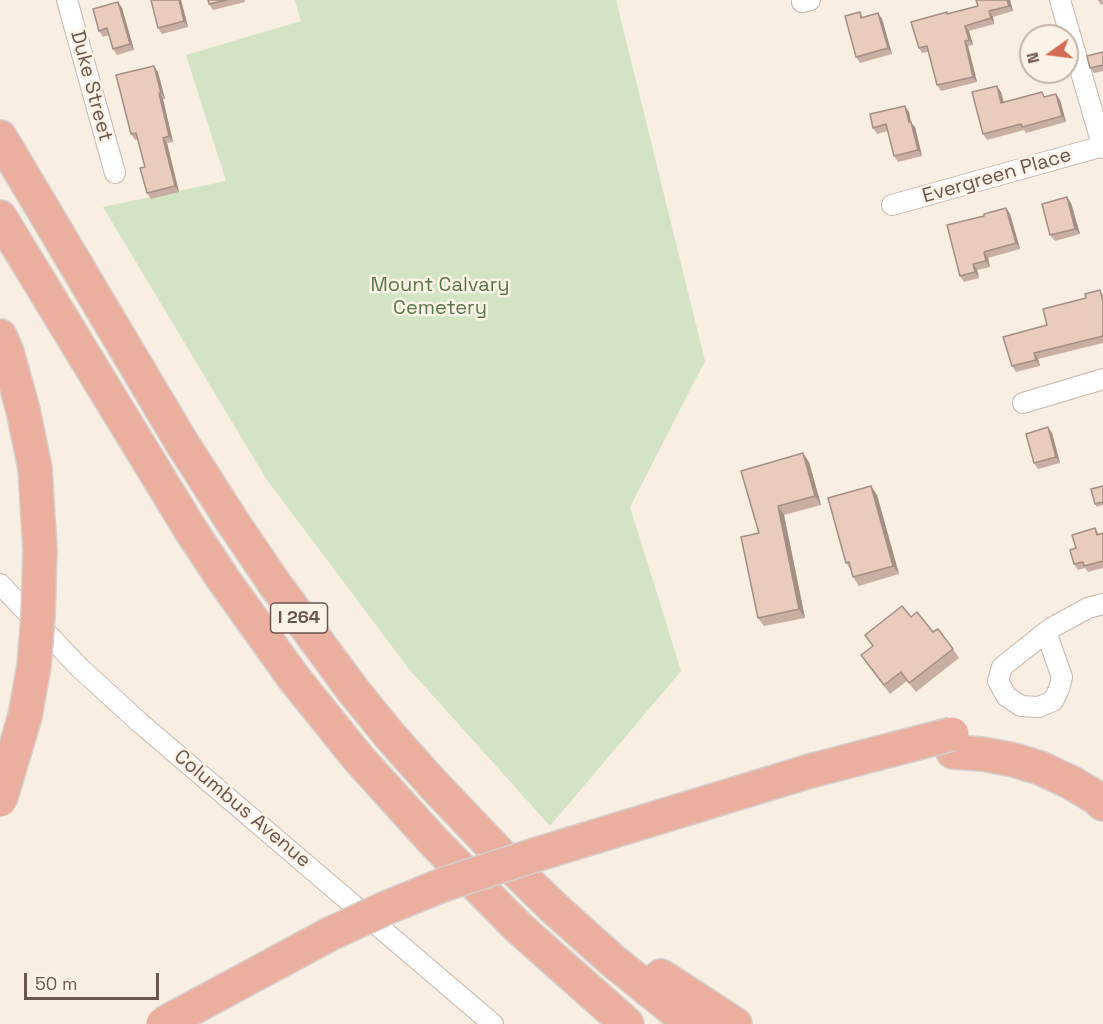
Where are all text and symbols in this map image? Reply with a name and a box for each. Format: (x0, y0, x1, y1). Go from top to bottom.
north arrow (1019, 24, 1079, 84)
street label: Duke Street (65, 28, 117, 144)
text: N (1022, 50, 1044, 66)
street label: Evergreen Place (920, 143, 1074, 209)
park label: Mount Calvary Cemetery (370, 274, 510, 321)
road number: I 264 (270, 603, 328, 633)
street label: Columbus Avenue (169, 745, 315, 873)
scale bar (27, 961, 162, 999)
text: 50 m (35, 972, 77, 995)

